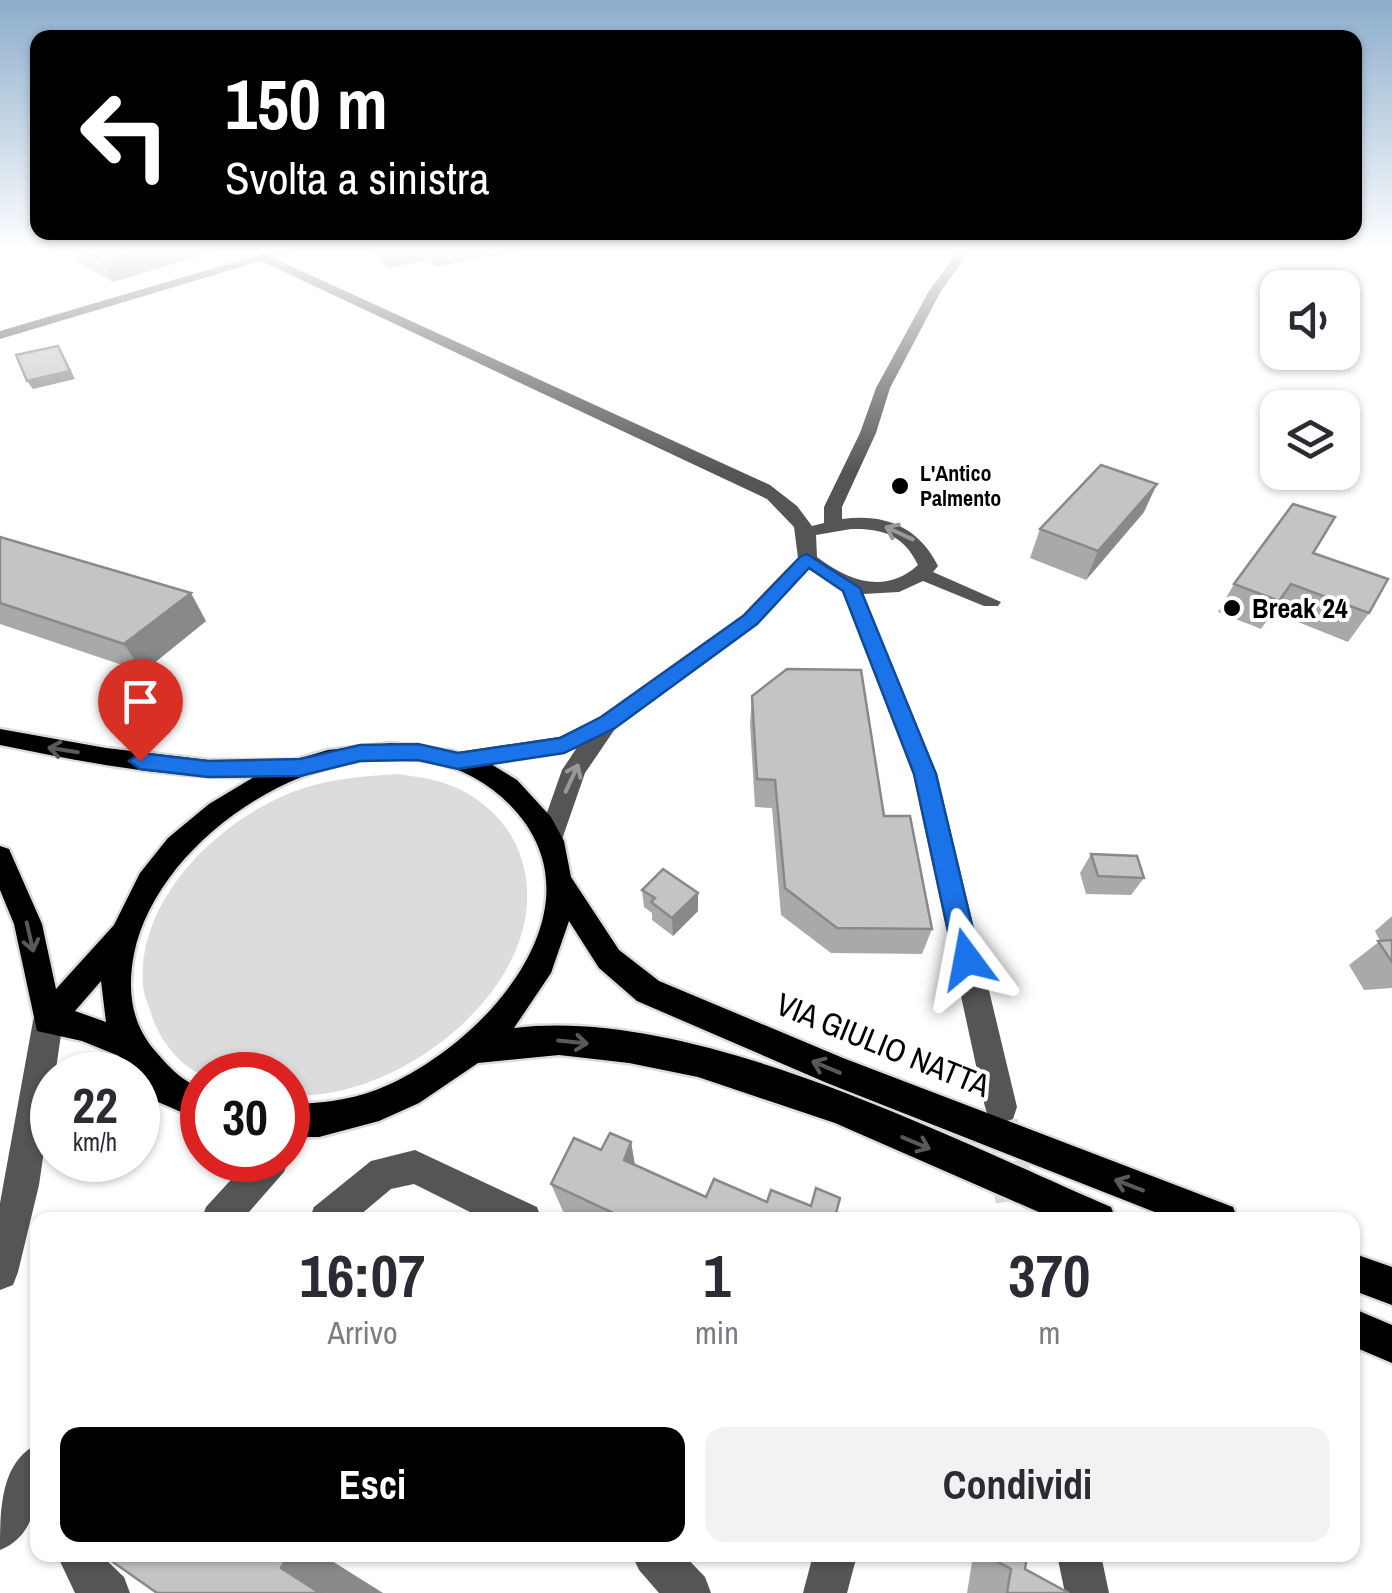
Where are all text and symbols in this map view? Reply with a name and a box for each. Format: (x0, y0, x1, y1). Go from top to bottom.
text: 150 m (225, 57, 388, 151)
icon: left (60, 70, 190, 200)
text: Svolta a sinistra (225, 147, 490, 208)
map controls (1260, 270, 1360, 490)
button: sound (1260, 270, 1360, 370)
button: layers (1260, 390, 1360, 490)
place label: L'Antico Palmento (920, 458, 1001, 513)
marker: L'Antico Palmento (889, 475, 911, 497)
one-way arrow (885, 523, 915, 541)
place label: Break 24 (1252, 589, 1348, 627)
marker: Break 24 (1221, 597, 1243, 619)
pin (98, 659, 183, 762)
icon: arrive (113, 674, 168, 729)
one-way arrow (48, 741, 80, 759)
one-way arrow (564, 764, 582, 794)
position arrow (915, 907, 1019, 1011)
one-way arrow (22, 920, 40, 952)
street label: VIA GIULIO NATTA (770, 982, 997, 1107)
one-way arrow (556, 1033, 589, 1052)
speed limit sign: 30 (180, 1052, 310, 1182)
one-way arrow (811, 1056, 842, 1074)
text: 22 (72, 1071, 118, 1139)
text: km/h (73, 1125, 117, 1159)
one-way arrow (900, 1135, 931, 1153)
one-way arrow (1114, 1174, 1145, 1192)
text: 16:07 (300, 1235, 425, 1316)
text: 1 (703, 1235, 731, 1316)
text: 370 (1008, 1235, 1090, 1316)
text: Arrivo (328, 1311, 397, 1354)
text: min (695, 1311, 739, 1354)
text: m (1038, 1311, 1060, 1354)
button: Esci (60, 1427, 685, 1542)
button: Condividi (705, 1427, 1330, 1542)

